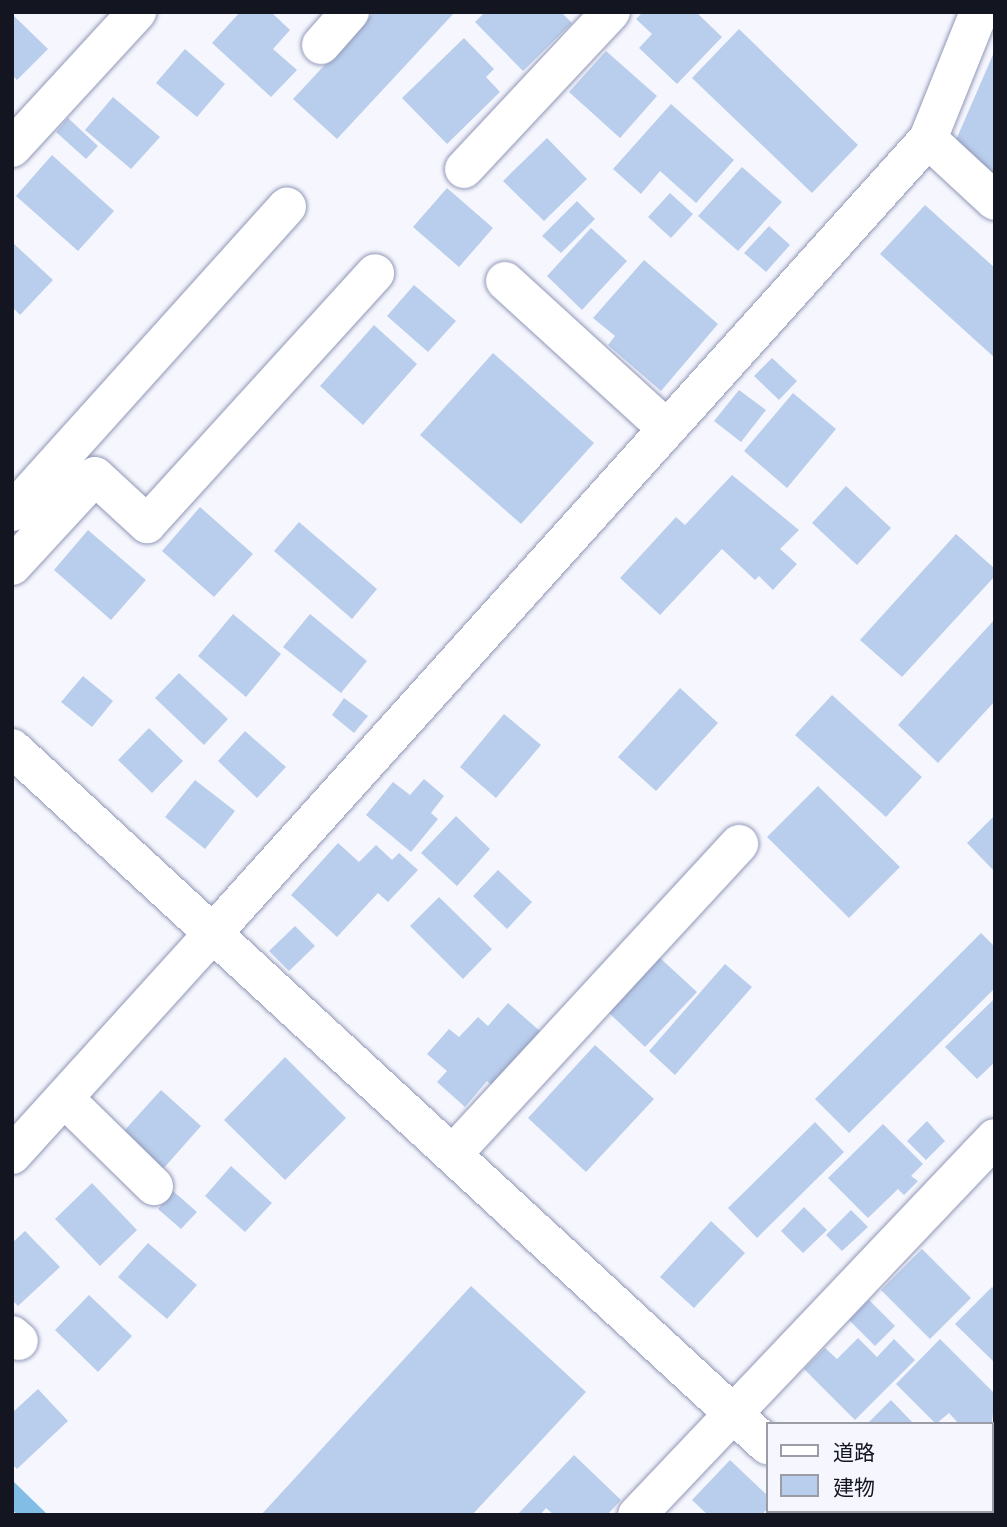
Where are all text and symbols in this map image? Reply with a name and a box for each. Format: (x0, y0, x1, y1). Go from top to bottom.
legend (766, 1422, 993, 1513)
text: 道路 (833, 1438, 875, 1466)
text: 建物 (833, 1473, 875, 1501)

